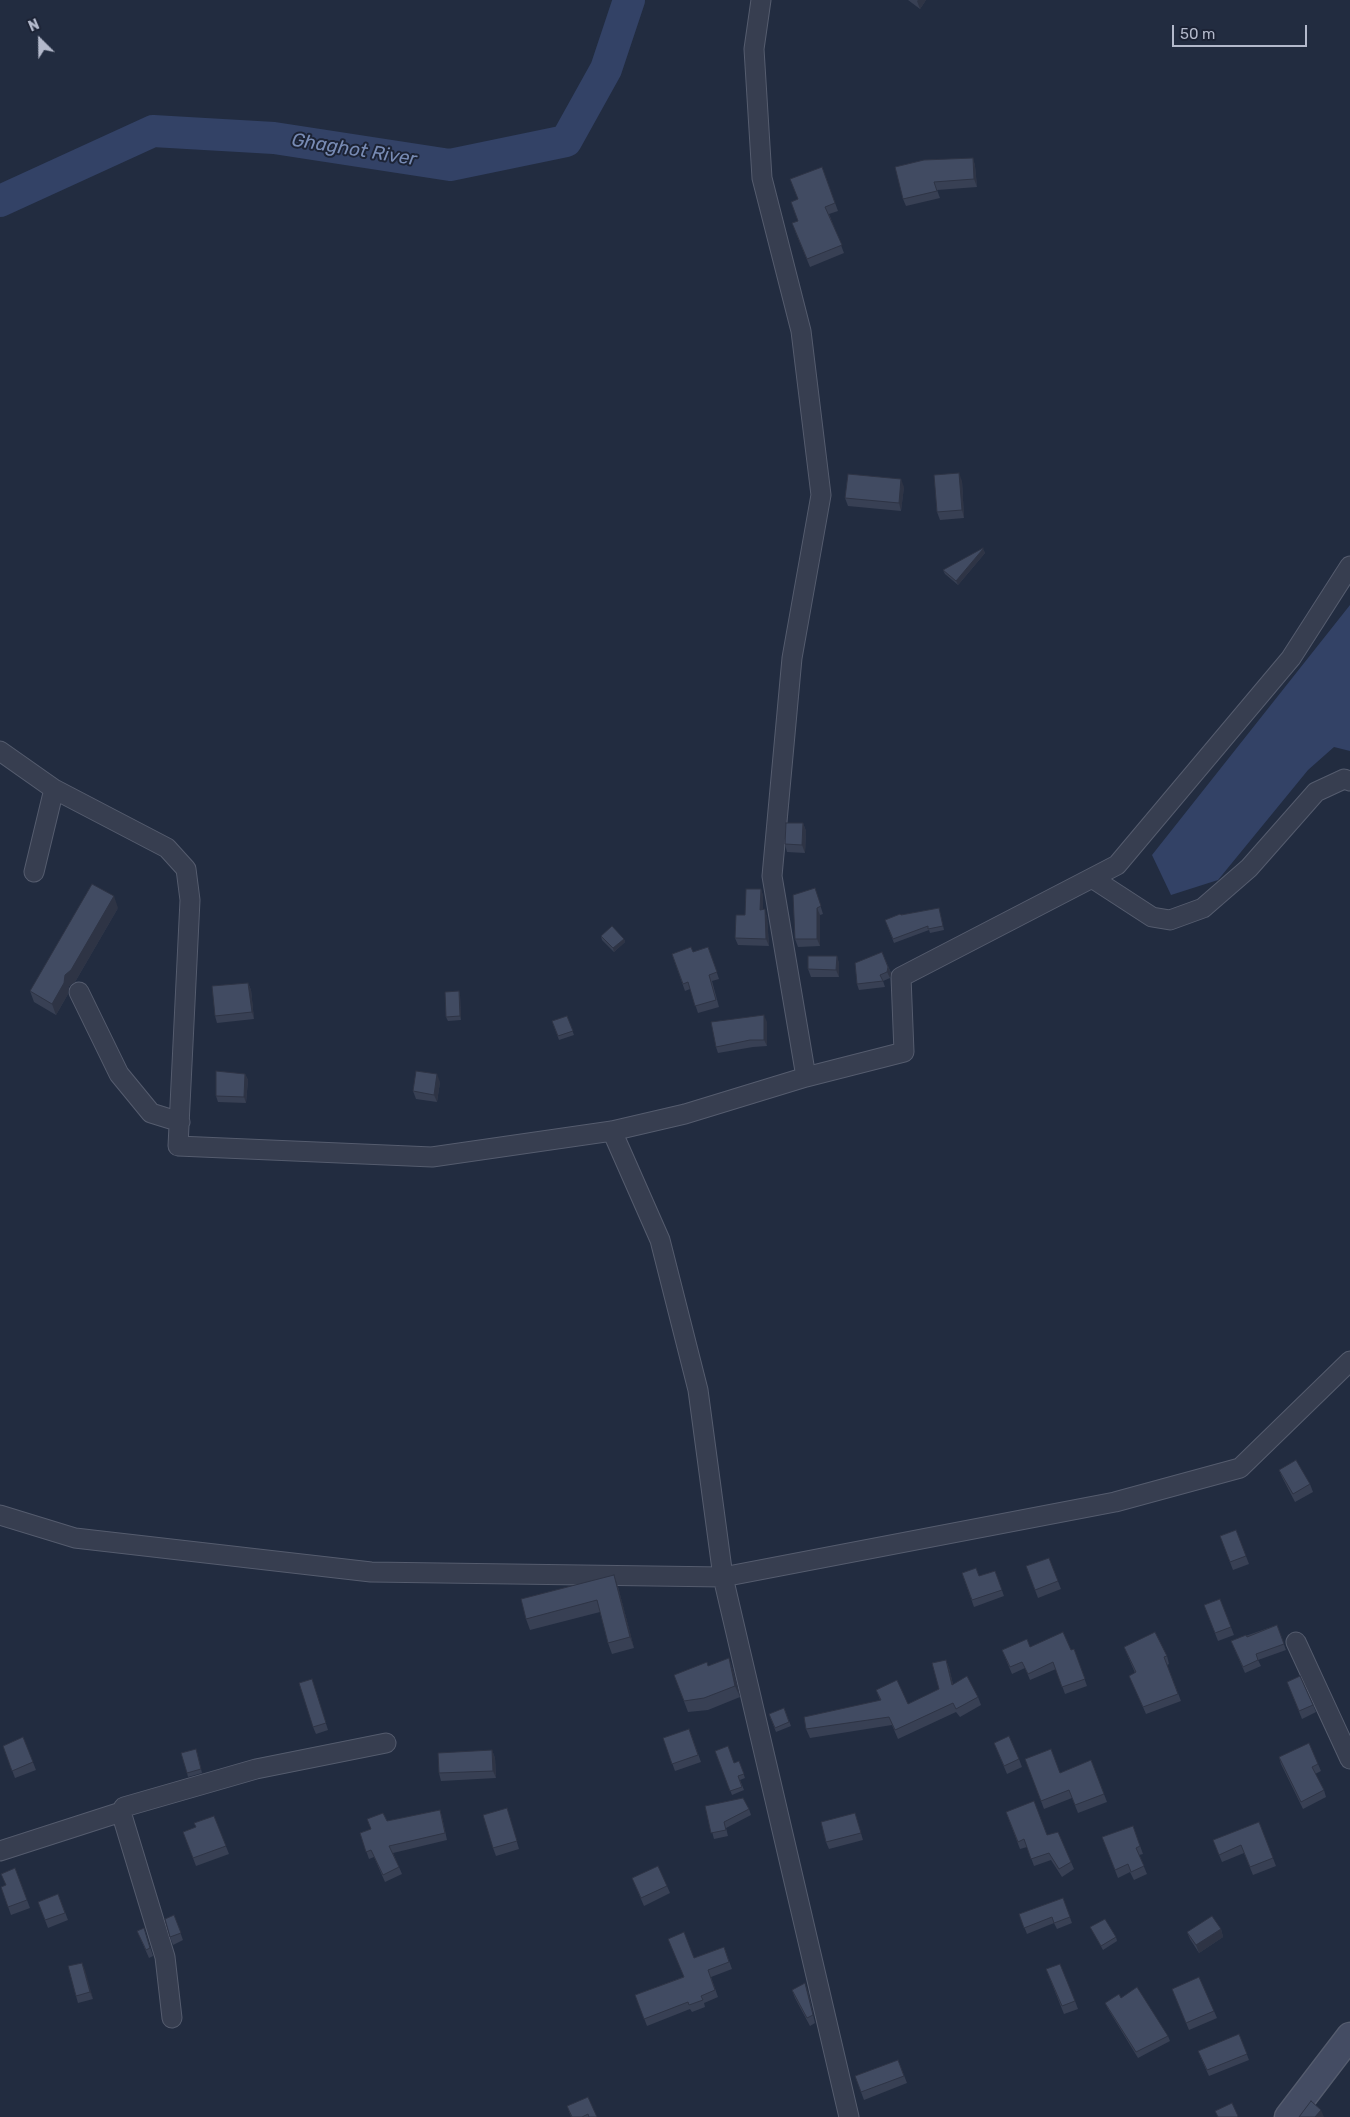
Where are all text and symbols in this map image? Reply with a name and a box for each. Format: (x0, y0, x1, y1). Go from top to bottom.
north arrow (15, 15, 65, 65)
scale bar (1175, 15, 1310, 47)
text: N (26, 16, 42, 36)
text: 50 m (1180, 25, 1215, 43)
water label: Ghaghot River (290, 129, 418, 171)

